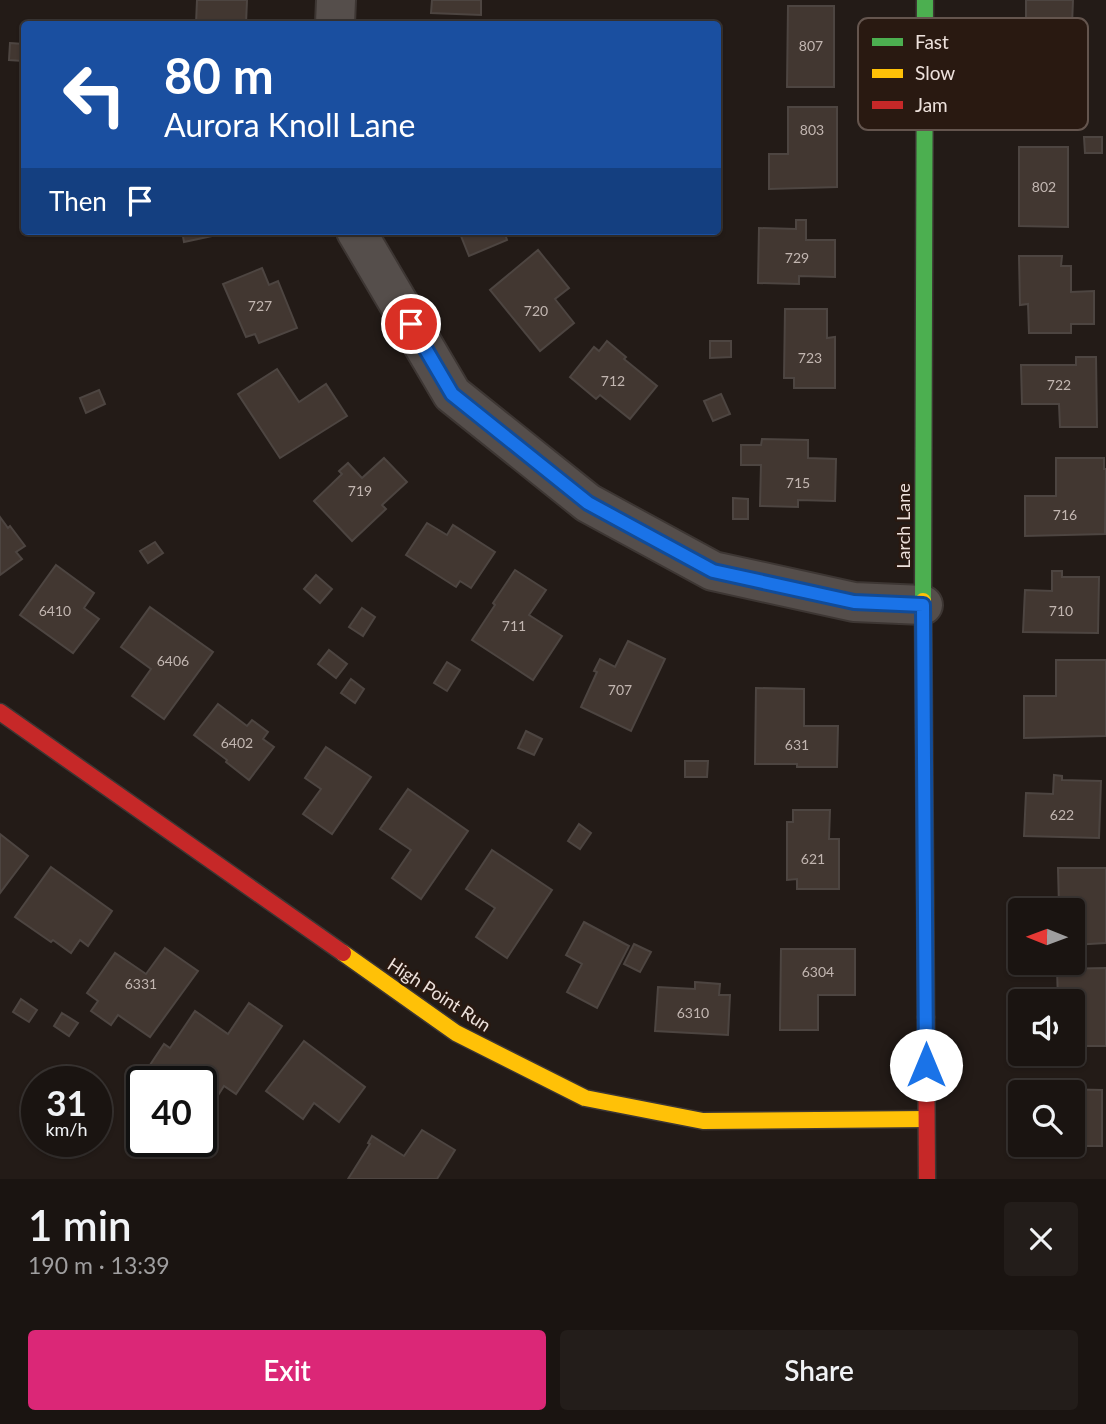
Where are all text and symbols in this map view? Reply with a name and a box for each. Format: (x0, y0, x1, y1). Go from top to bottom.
legend (858, 18, 1088, 130)
text: Fast (915, 30, 949, 53)
house number: 807 (799, 37, 823, 54)
text: 80 m (164, 46, 274, 104)
icon: left (49, 49, 140, 140)
text: Slow (915, 61, 955, 84)
text: Jam (915, 93, 948, 116)
text: Aurora Knoll Lane (164, 105, 415, 144)
house number: 803 (800, 121, 824, 138)
house number: 802 (1032, 178, 1056, 195)
icon: arrive (121, 182, 159, 220)
text: Then (49, 185, 107, 217)
house number: 729 (785, 249, 809, 266)
pin (381, 294, 441, 354)
house number: 727 (248, 297, 272, 314)
house number: 720 (524, 302, 548, 319)
icon: arrive (392, 305, 430, 343)
house number: 723 (798, 349, 822, 366)
house number: 712 (601, 372, 625, 389)
house number: 722 (1047, 376, 1071, 393)
house number: 715 (786, 474, 810, 491)
house number: 719 (348, 482, 372, 499)
street label: Larch Lane (892, 483, 914, 569)
house number: 716 (1053, 506, 1077, 523)
house number: 6410 (39, 602, 71, 619)
house number: 710 (1049, 602, 1073, 619)
house number: 711 (502, 617, 526, 634)
house number: 6406 (157, 652, 189, 669)
house number: 707 (608, 681, 632, 698)
house number: 6402 (221, 734, 253, 751)
house number: 631 (785, 736, 809, 753)
house number: 622 (1050, 806, 1074, 823)
house number: 621 (801, 850, 825, 867)
north arrow (1008, 898, 1085, 975)
map controls (1008, 898, 1085, 1157)
street label: High Point Run (384, 953, 495, 1036)
house number: 6304 (802, 963, 834, 980)
house number: 6331 (125, 975, 157, 992)
button: sound (1008, 989, 1085, 1066)
house number: 6310 (677, 1004, 709, 1021)
position arrow (889, 1028, 963, 1102)
speed limit sign: 40 (126, 1066, 217, 1157)
button: search (1008, 1080, 1085, 1157)
text: 31 (46, 1081, 87, 1123)
text: km/h (45, 1118, 88, 1140)
text: 1 min (28, 1200, 132, 1250)
button: close (1004, 1202, 1078, 1276)
text: 190 m · 13:39 (28, 1251, 170, 1279)
button: Exit (28, 1330, 546, 1410)
button: Share (560, 1330, 1078, 1410)

